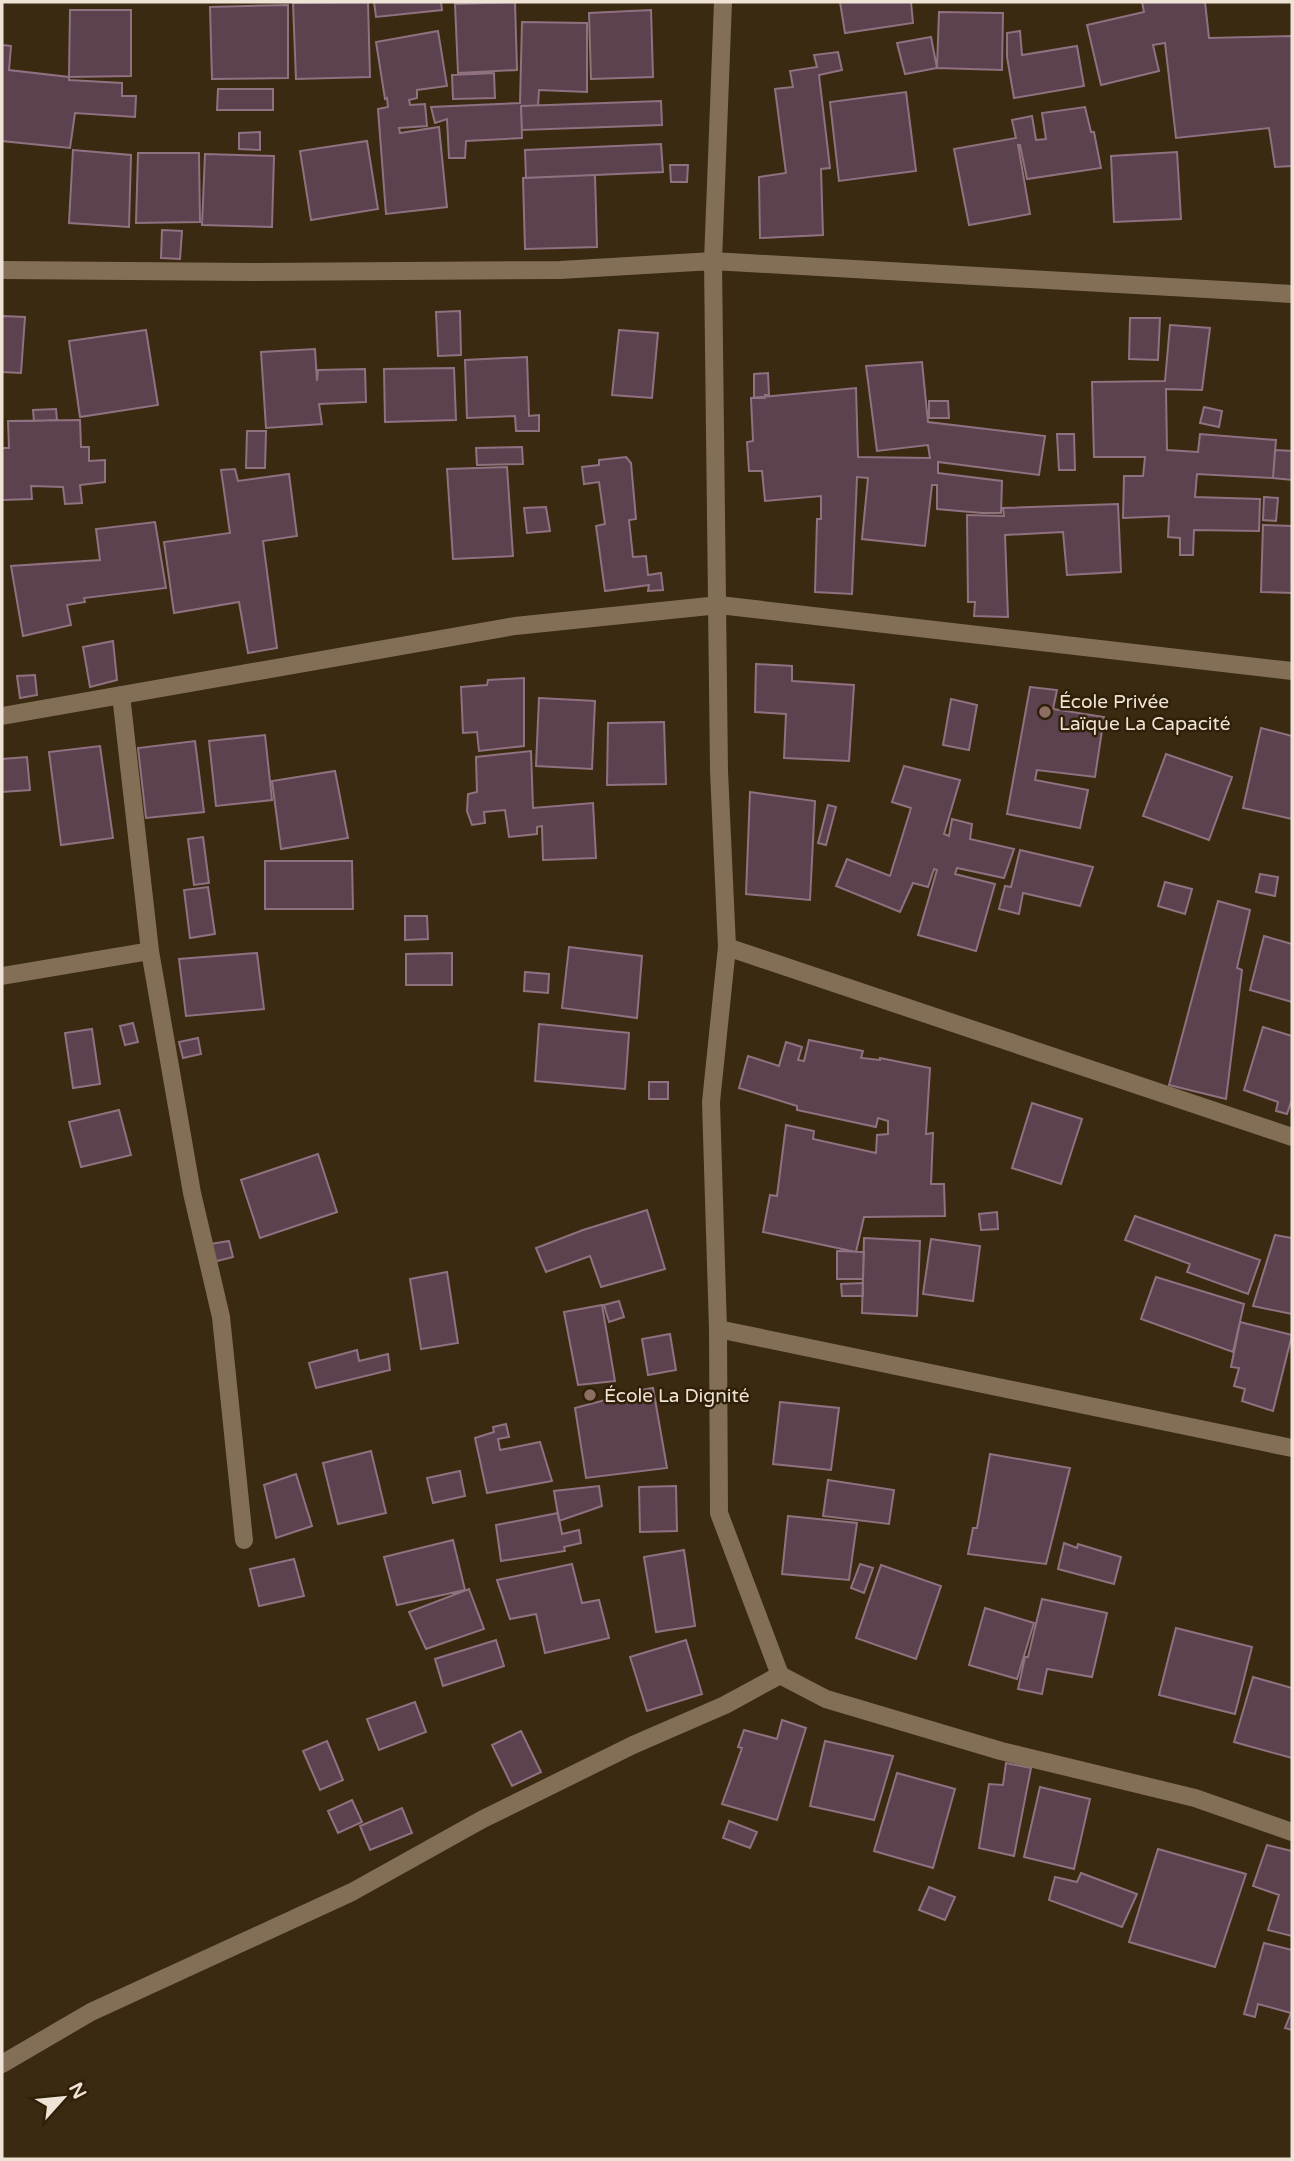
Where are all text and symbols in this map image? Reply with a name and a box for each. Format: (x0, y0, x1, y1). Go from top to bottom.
place label: École Privée Laïque La Capacité (1059, 691, 1230, 735)
marker: École Privée Laïque La Capacité (1037, 704, 1053, 720)
place label: École La Dignité (604, 1385, 749, 1407)
marker: École La Dignité (582, 1387, 598, 1403)
north arrow (28, 2063, 98, 2133)
text: N (64, 2079, 91, 2103)

